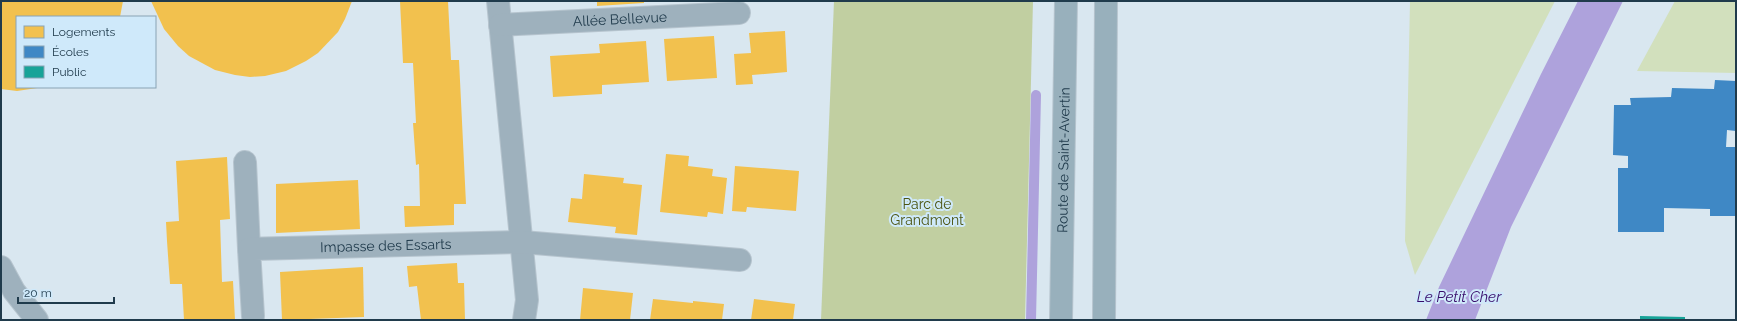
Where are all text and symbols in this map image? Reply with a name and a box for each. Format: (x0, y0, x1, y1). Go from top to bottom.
street label: Allée Bellevue (572, 9, 667, 29)
legend (16, 16, 156, 88)
text: Logements (52, 25, 115, 39)
text: Écoles (52, 45, 89, 59)
text: Public (52, 65, 87, 79)
street label: Route de Saint-Avertin (1054, 87, 1073, 233)
park label: Parc de Grandmont (890, 196, 964, 228)
street label: Impasse des Essarts (320, 236, 452, 255)
scale bar (18, 279, 114, 305)
text: 20 m (24, 286, 52, 300)
water label: Le Petit Cher (1417, 288, 1502, 306)

